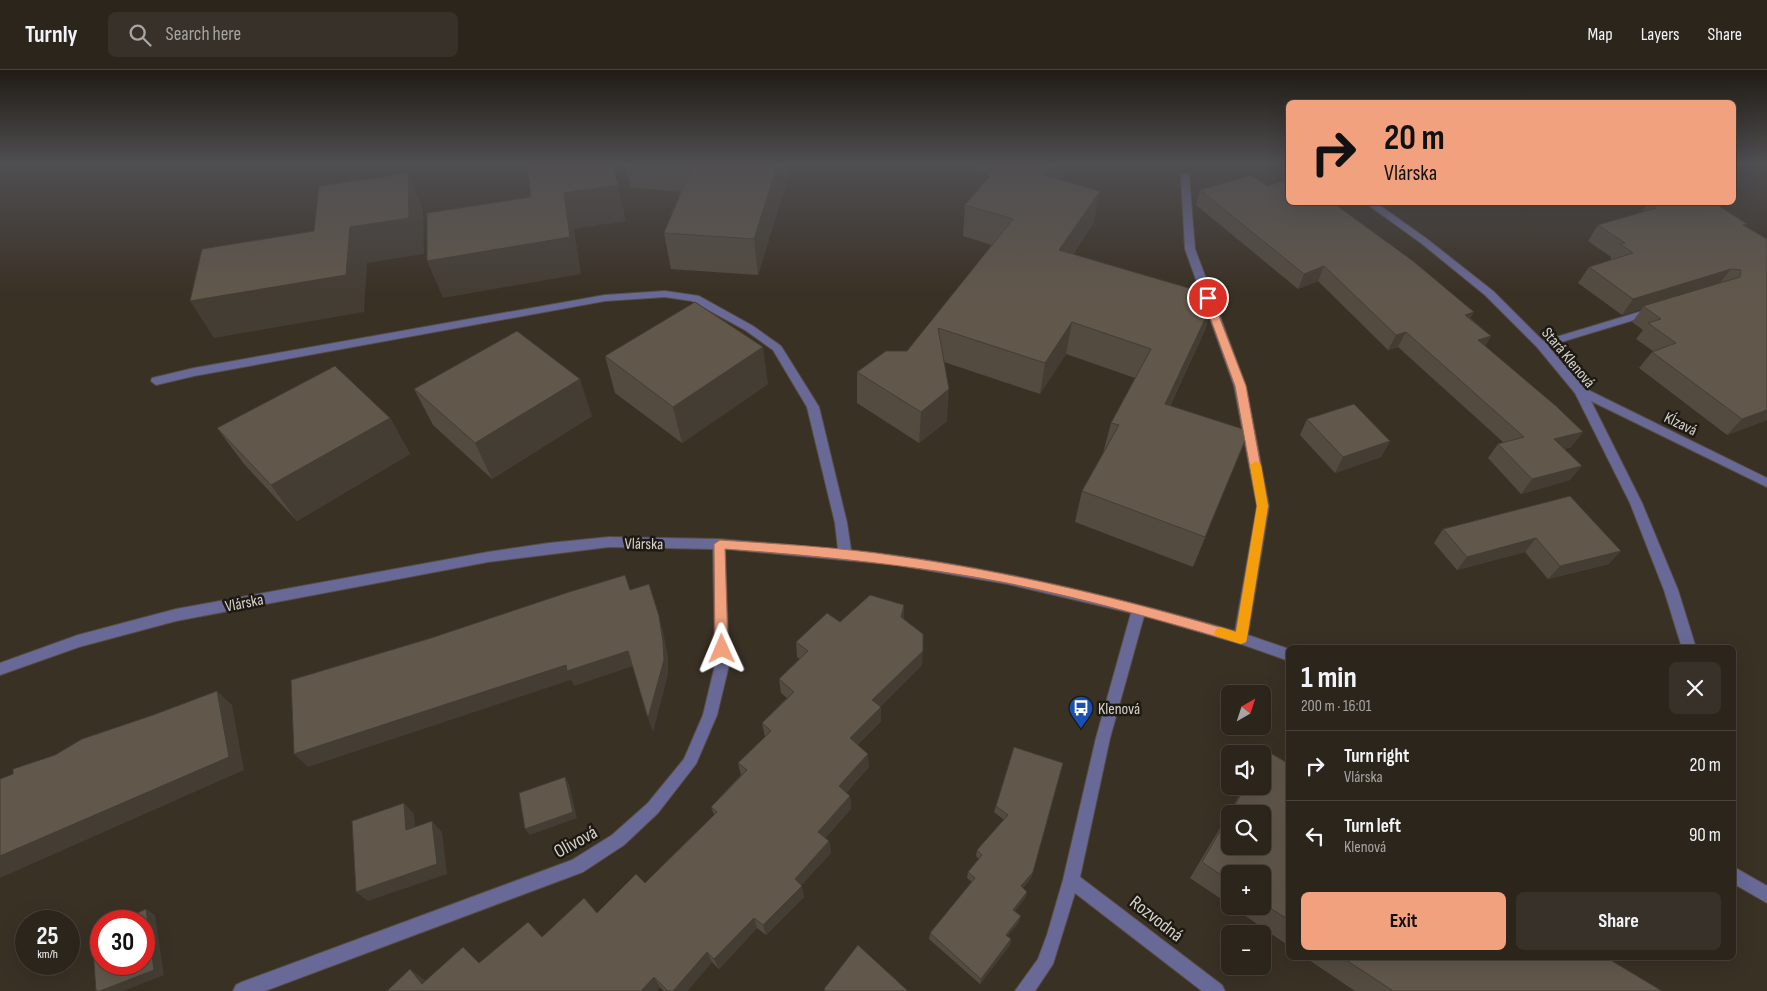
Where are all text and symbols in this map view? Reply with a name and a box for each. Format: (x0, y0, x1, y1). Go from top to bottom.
search box (108, 12, 458, 57)
text: Turnly (25, 20, 78, 49)
icon: search (126, 21, 154, 49)
text: Search here (166, 23, 241, 46)
text: Map (1588, 24, 1613, 45)
text: Layers (1641, 24, 1680, 45)
text: Share (1708, 24, 1742, 45)
text: 20 m (1384, 117, 1445, 160)
icon: right (1301, 120, 1366, 185)
text: Vlárska (1384, 160, 1437, 187)
pin (1187, 277, 1229, 319)
icon: arrive (1194, 284, 1222, 312)
street label: Stará Klenová (1537, 324, 1599, 392)
street label: Kĺzavá (1661, 408, 1700, 440)
street label: Vlárska (624, 535, 663, 554)
street label: Vlárska (223, 590, 265, 616)
position arrow (695, 622, 747, 674)
text: 1 min (1301, 660, 1357, 696)
button: close (1669, 662, 1721, 714)
north arrow (1221, 685, 1271, 735)
map controls (1221, 685, 1271, 975)
bus stop icon: Klenová (1068, 695, 1094, 729)
text: 200 m · 16:01 (1301, 697, 1371, 716)
place label: Klenová (1098, 700, 1140, 719)
button: sound (1221, 745, 1271, 795)
text: Turn right (1344, 745, 1409, 768)
icon: right (1301, 752, 1329, 780)
text: 20 m (1689, 754, 1721, 777)
text: Vlárska (1344, 768, 1383, 787)
button: search (1221, 805, 1271, 855)
text: Turn left (1344, 815, 1401, 838)
street label: Olivová (550, 821, 601, 864)
icon: left (1301, 822, 1329, 850)
text: 90 m (1689, 824, 1721, 847)
text: Klenová (1344, 838, 1386, 857)
button: + (1221, 865, 1271, 915)
street label: Rozvodná (1125, 891, 1187, 947)
button: Exit (1301, 892, 1506, 950)
button: Share (1516, 892, 1721, 950)
speed limit sign: 30 (90, 910, 155, 975)
text: 25 (37, 921, 58, 952)
button: − (1221, 925, 1271, 975)
text: km/h (37, 947, 58, 962)

